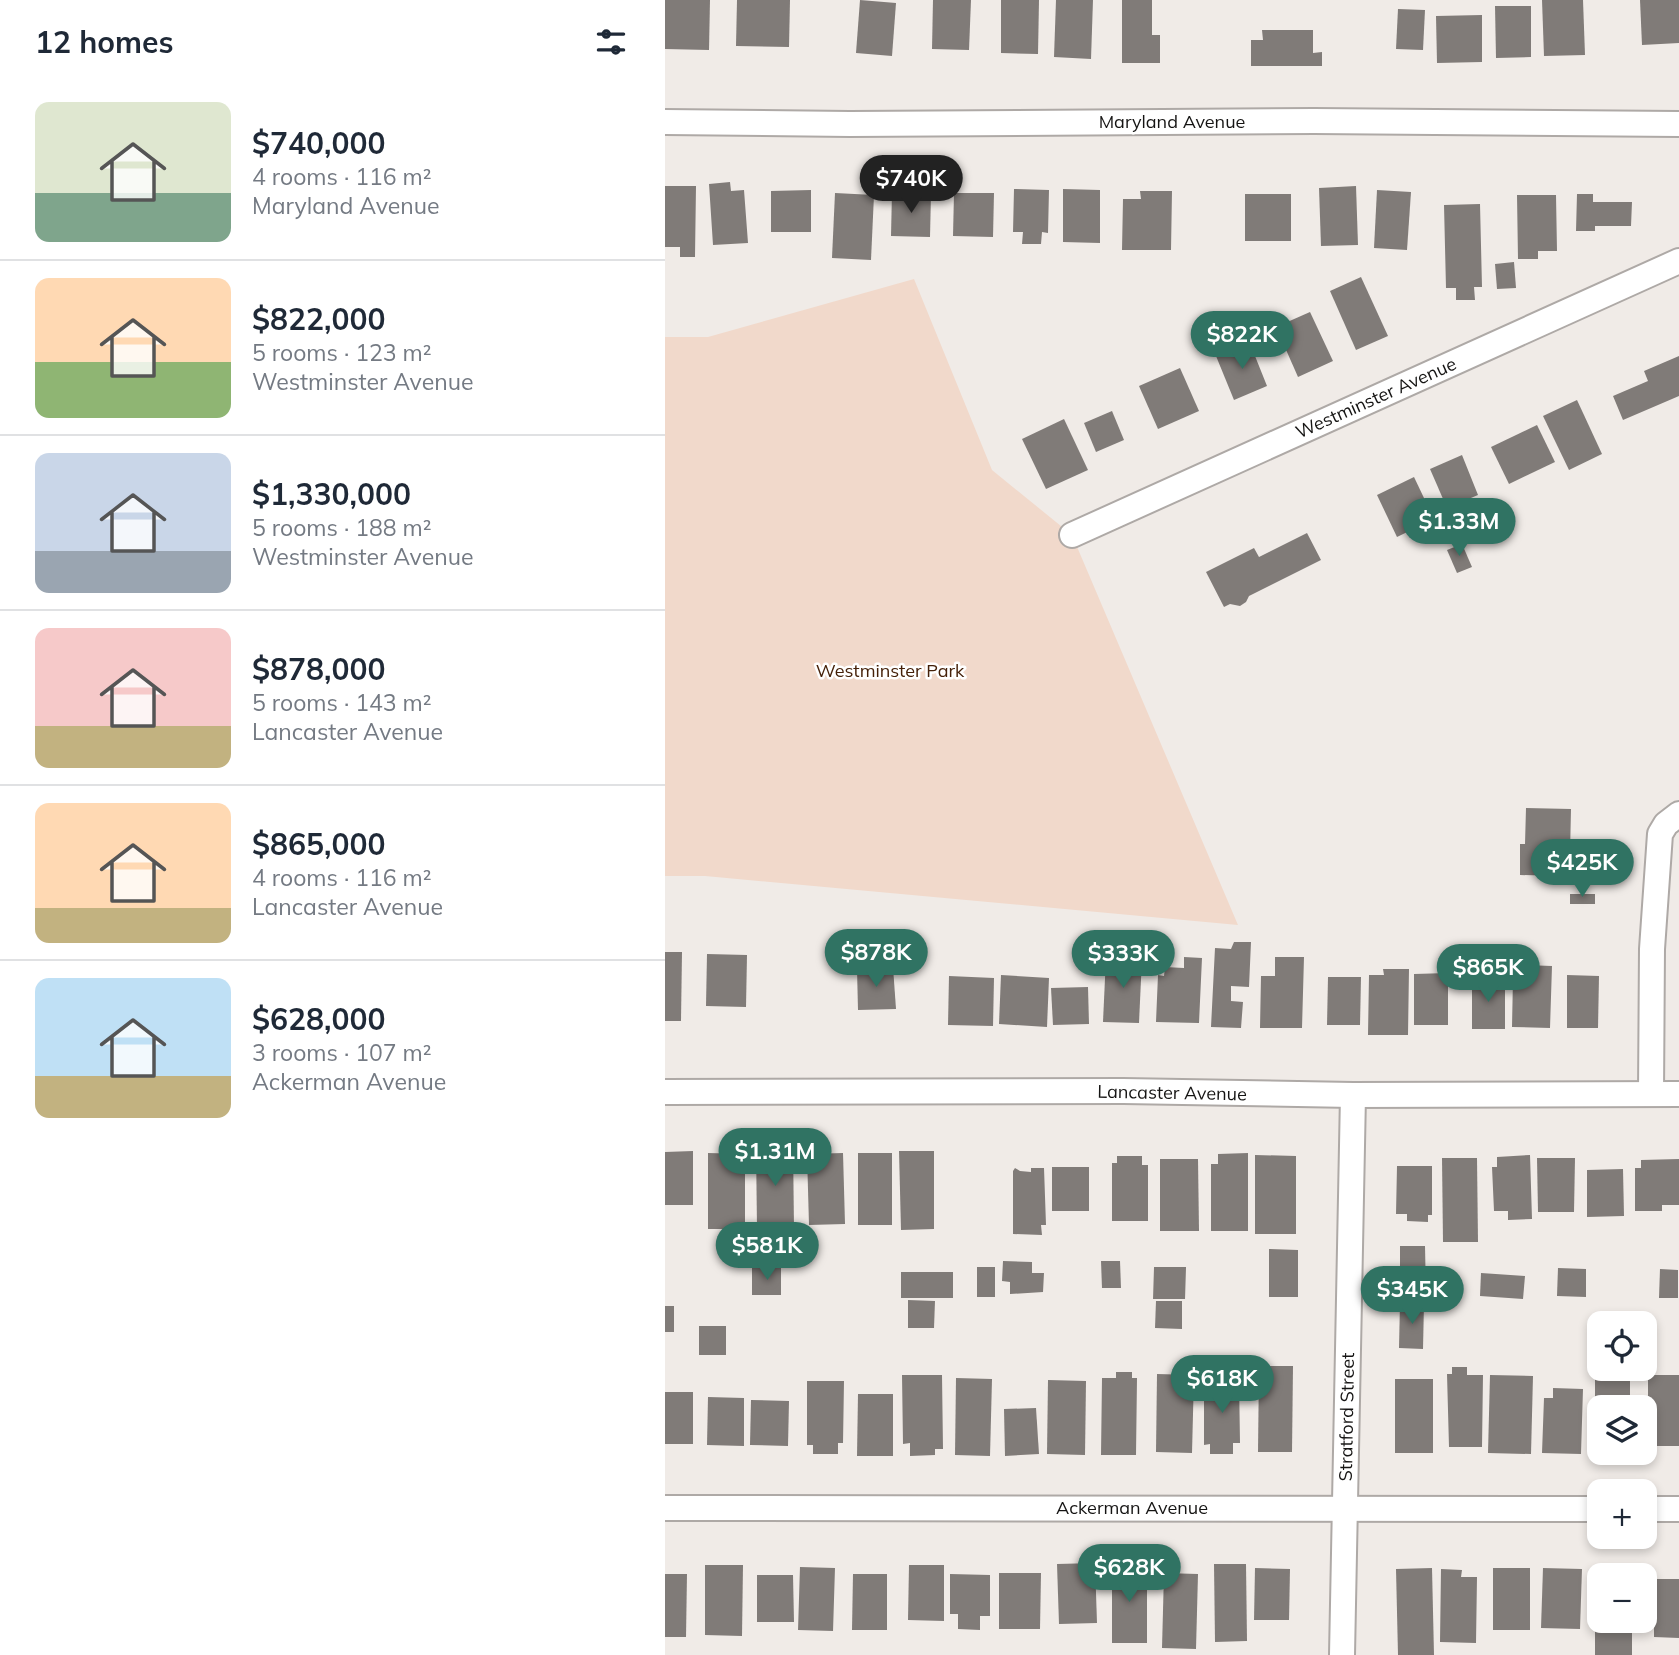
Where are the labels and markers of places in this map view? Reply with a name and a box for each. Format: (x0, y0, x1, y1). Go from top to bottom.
pin: $740K (862, 156, 960, 215)
pin: $822K (1193, 312, 1291, 371)
pin: $1.33M (1402, 498, 1516, 558)
pin: $425K (1533, 839, 1631, 899)
pin: $878K (827, 930, 925, 989)
pin: $333K (1074, 930, 1172, 990)
pin: $865K (1439, 944, 1537, 1004)
pin: $1.31M (718, 1128, 832, 1188)
pin: $581K (718, 1222, 816, 1282)
pin: $345K (1363, 1266, 1461, 1326)
pin: $618K (1173, 1356, 1271, 1415)
pin: $628K (1080, 1544, 1178, 1604)

